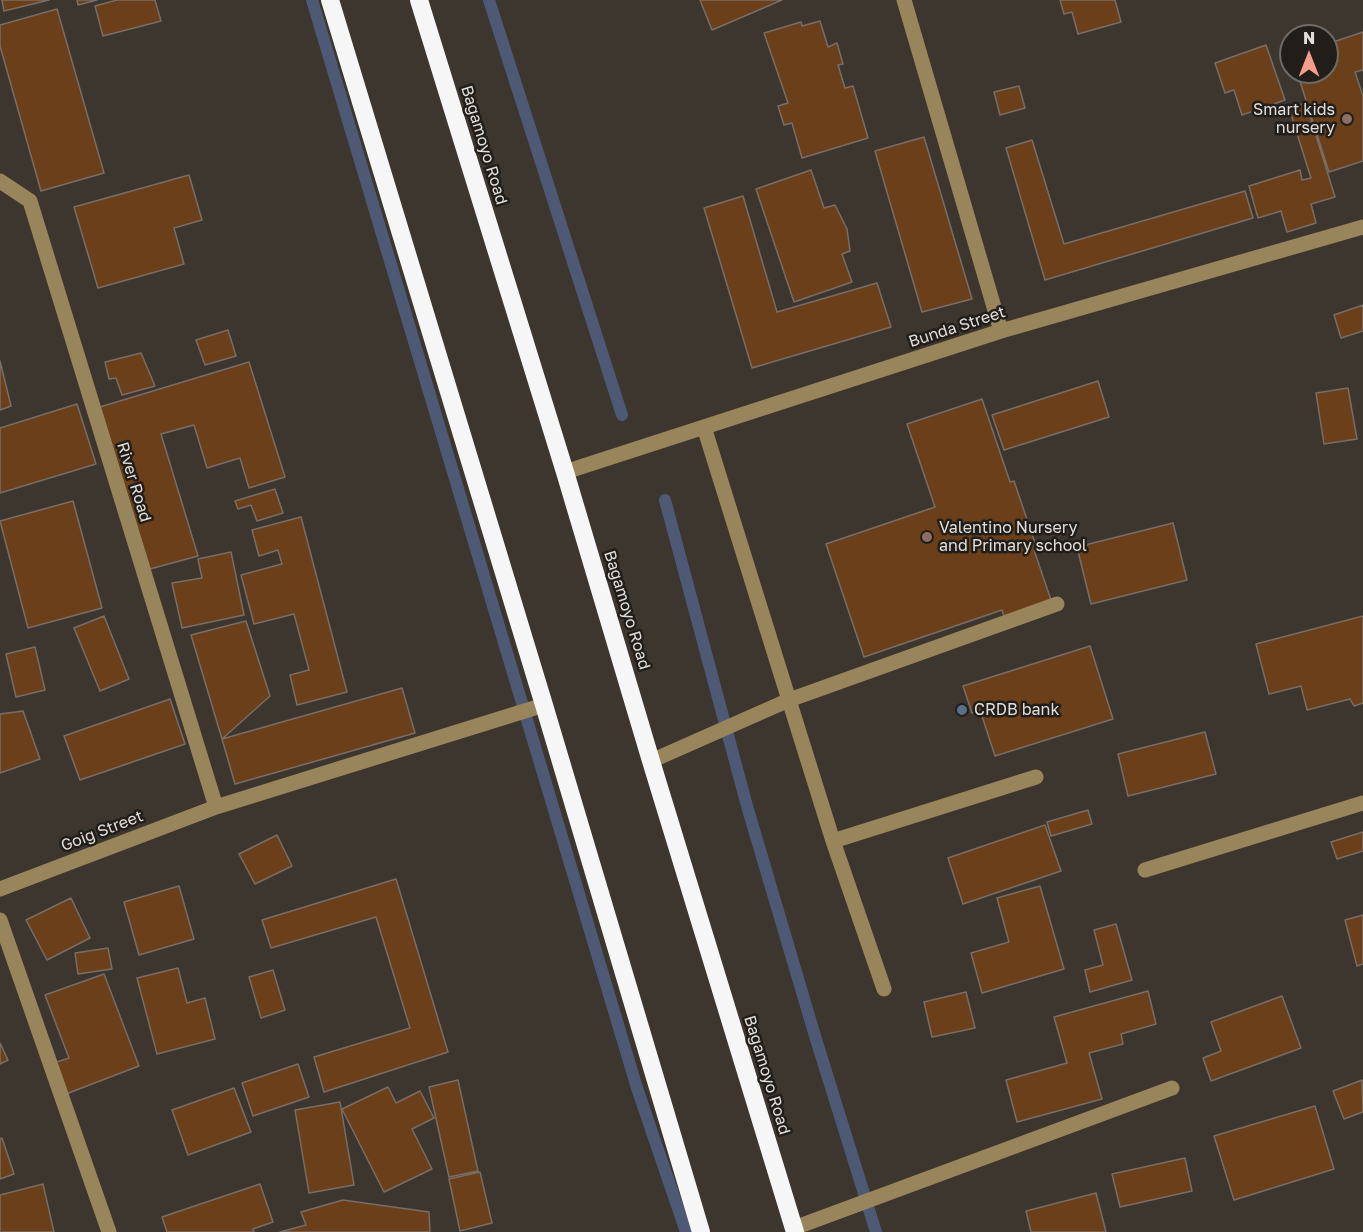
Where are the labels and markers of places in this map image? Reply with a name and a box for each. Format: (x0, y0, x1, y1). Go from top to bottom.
place label: Smart kids nursery (1253, 100, 1335, 138)
marker: Smart kids nursery (1340, 112, 1354, 126)
place label: Valentino Nursery and Primary school (939, 518, 1087, 556)
marker: Valentino Nursery and Primary school (920, 530, 934, 544)
place label: CRDB bank (974, 700, 1059, 720)
marker: CRDB bank (955, 703, 969, 717)

